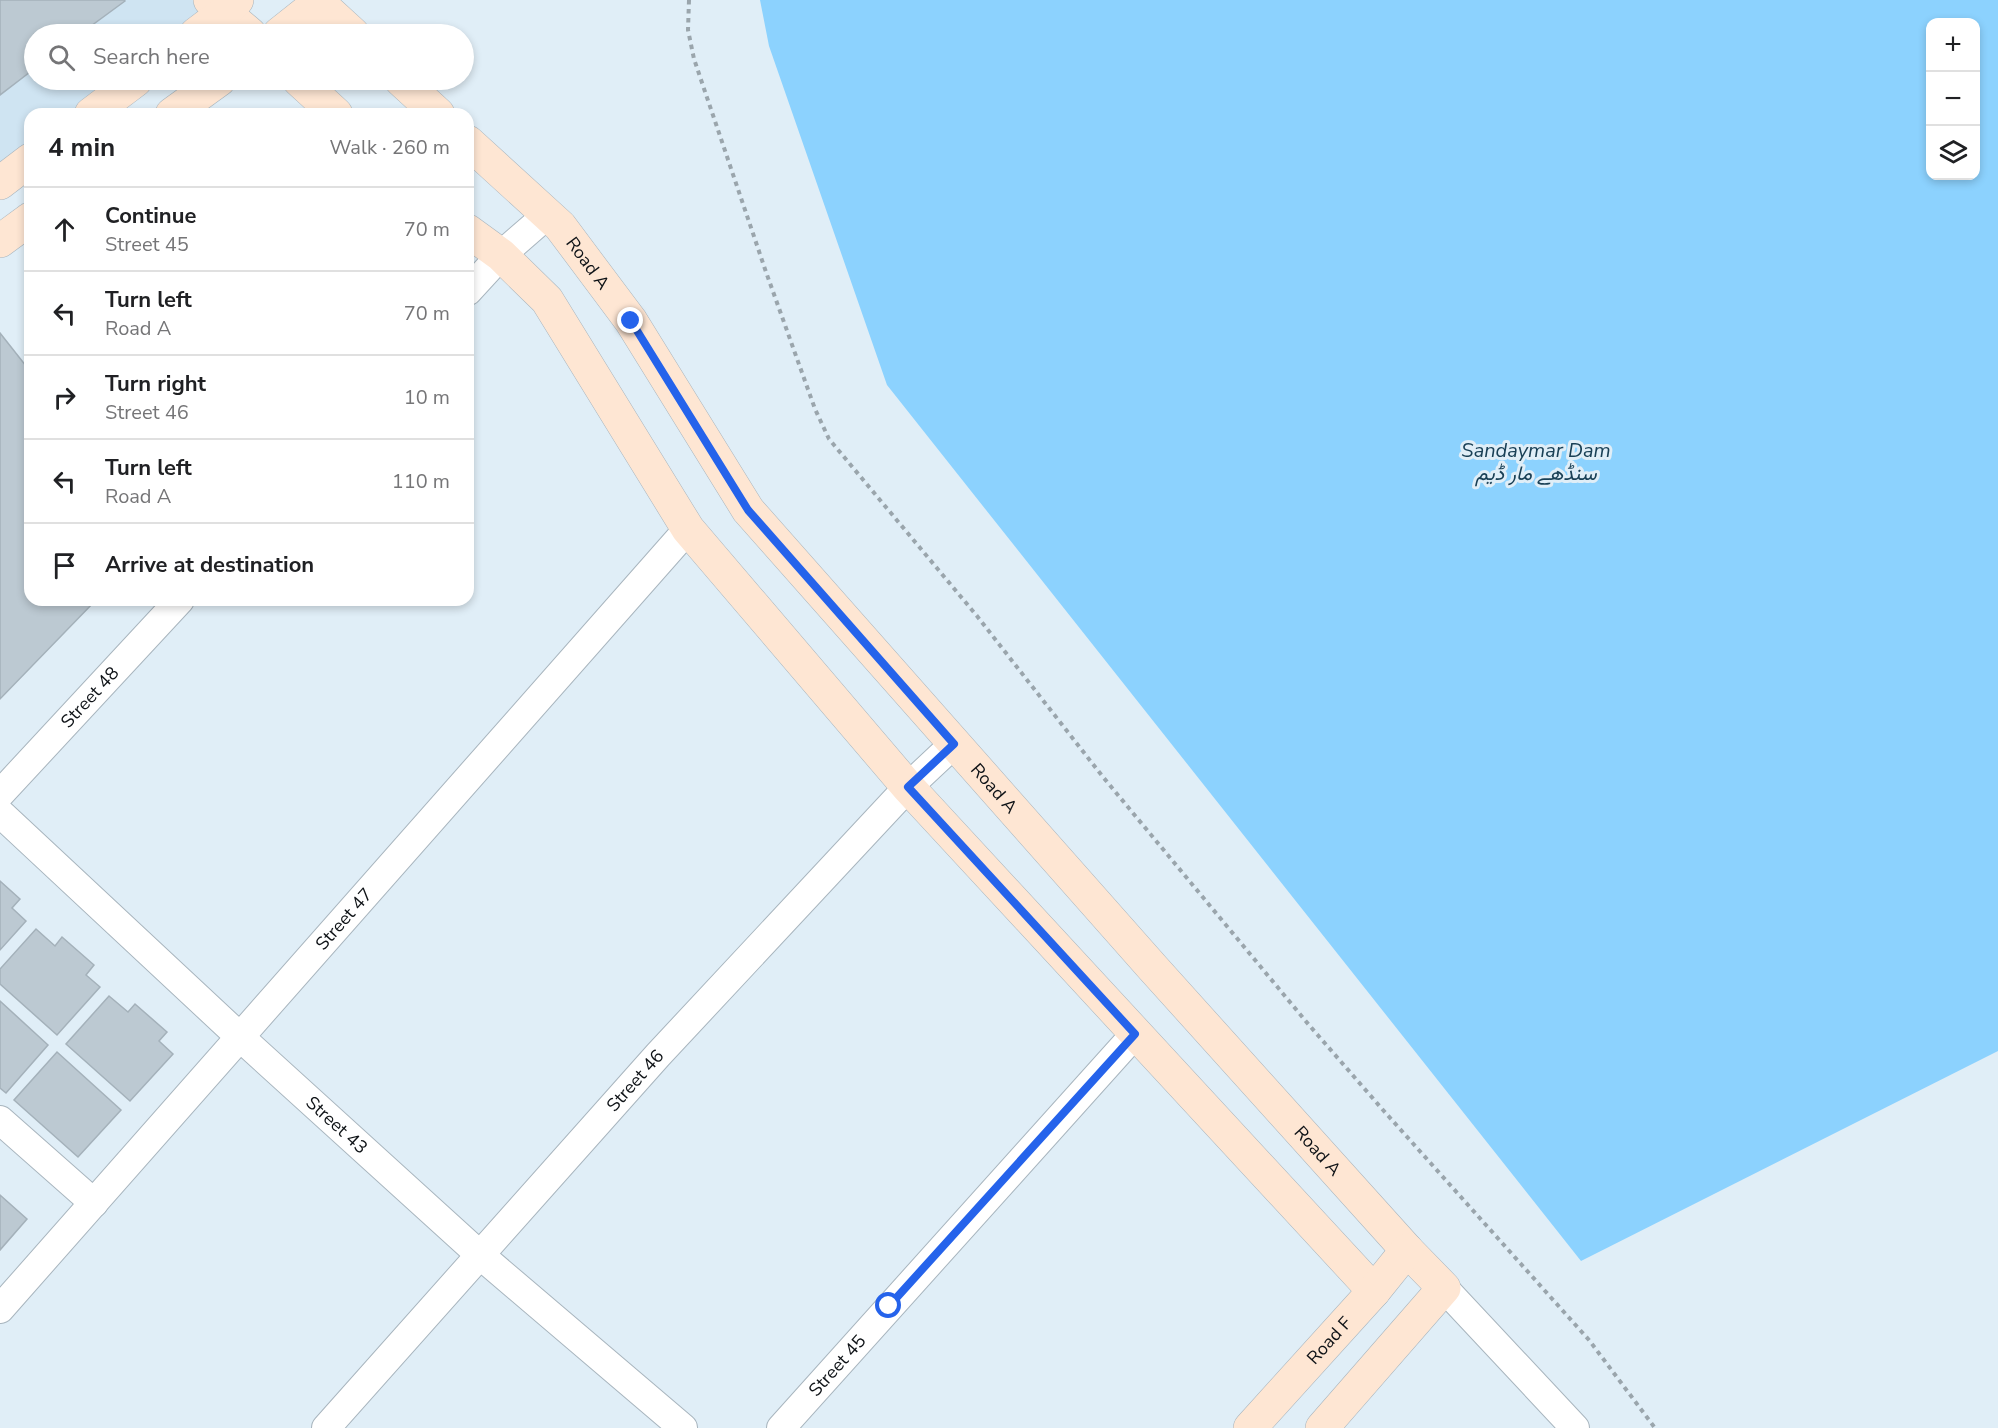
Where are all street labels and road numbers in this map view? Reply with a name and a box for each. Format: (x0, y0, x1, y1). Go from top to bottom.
street label: Road A (560, 232, 615, 294)
street label: Street 48 (55, 661, 124, 733)
street label: Road A (965, 758, 1023, 819)
street label: Street 47 (310, 883, 378, 955)
street label: Street 46 (601, 1045, 669, 1117)
street label: Street 43 (301, 1091, 373, 1159)
street label: Road A (1289, 1121, 1347, 1181)
street label: Road F (1301, 1311, 1357, 1369)
street label: Street 45 (803, 1329, 871, 1402)

